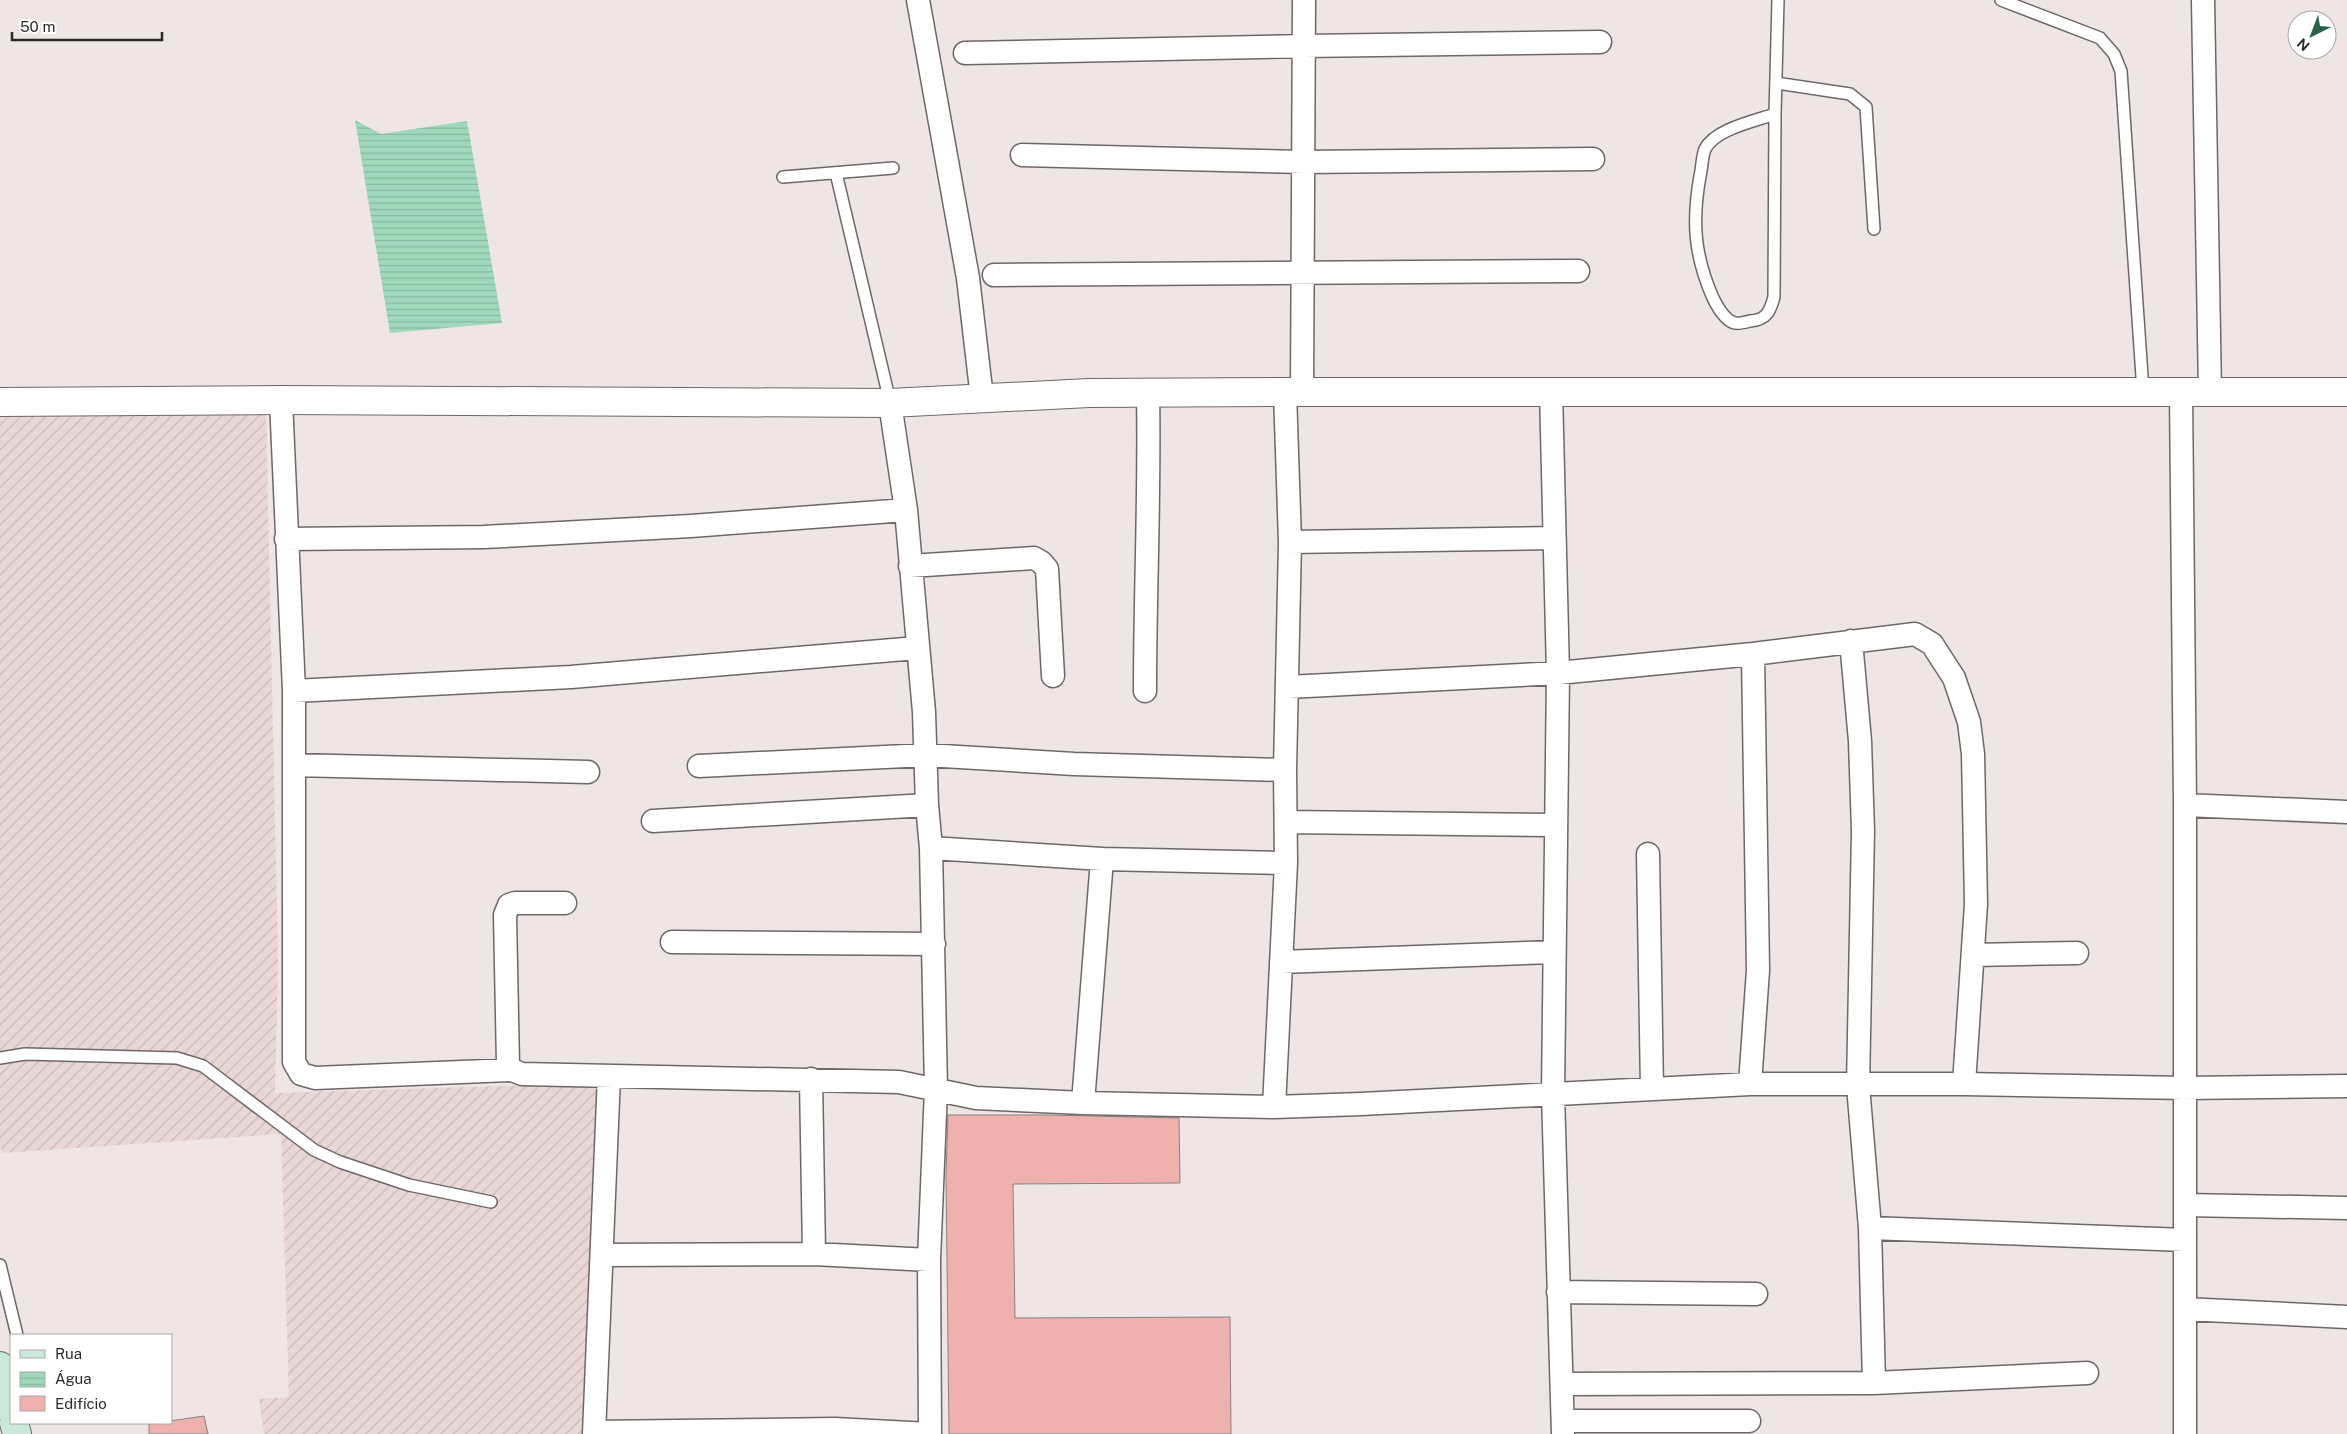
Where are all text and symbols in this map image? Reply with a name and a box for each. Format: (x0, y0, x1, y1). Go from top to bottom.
scale bar (12, 10, 162, 42)
north arrow (2287, 10, 2337, 60)
text: 50 m (20, 18, 55, 35)
text: N (2294, 35, 2313, 54)
legend (10, 1334, 172, 1424)
text: Rua (55, 1345, 82, 1362)
text: Água (55, 1370, 92, 1387)
text: Edifício (55, 1395, 107, 1412)

